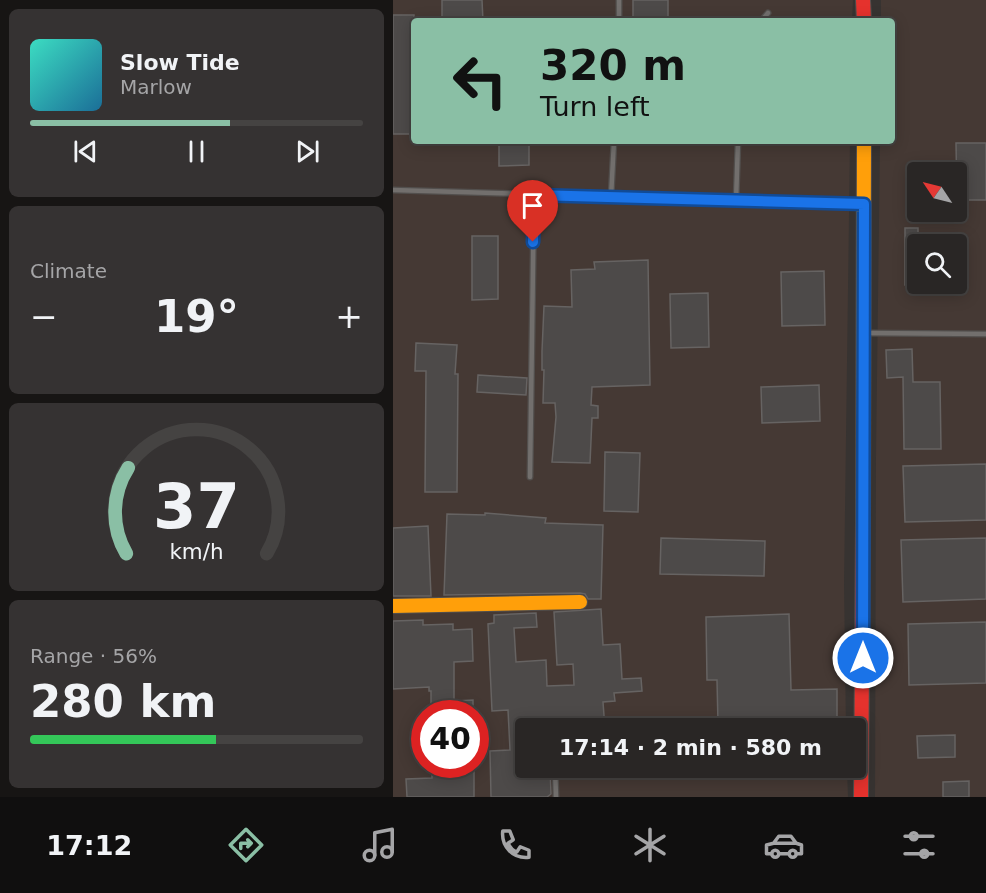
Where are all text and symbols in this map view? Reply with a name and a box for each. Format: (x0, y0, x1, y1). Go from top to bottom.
text: 320 m (540, 41, 686, 90)
icon: left (441, 42, 519, 120)
text: Slow Tide (120, 50, 240, 75)
text: Marlow (120, 75, 192, 99)
text: Turn left (540, 91, 650, 122)
icon: previous (69, 135, 102, 168)
icon: pause (180, 135, 213, 168)
icon: next (291, 135, 324, 168)
north arrow (907, 162, 967, 222)
map controls (907, 162, 967, 294)
pin (507, 180, 558, 242)
icon: arrive (516, 189, 549, 222)
button: search (907, 234, 967, 294)
text: Climate (30, 259, 107, 283)
text: 19° (154, 290, 239, 343)
text: − (30, 297, 58, 336)
text: + (335, 297, 363, 336)
text: 37 (153, 470, 240, 543)
text: km/h (169, 539, 224, 564)
position arrow (831, 626, 895, 690)
text: Range · 56% (30, 644, 157, 668)
text: 280 km (30, 675, 216, 728)
speed limit sign: 40 (411, 700, 489, 778)
text: 17:14 · 2 min · 580 m (559, 735, 822, 760)
icon: directions (225, 824, 267, 866)
icon: music (359, 824, 401, 866)
icon: phone (494, 824, 536, 866)
icon: climate (629, 824, 671, 866)
icon: car (763, 824, 805, 866)
icon: filters (898, 824, 940, 866)
text: 17:12 (46, 830, 132, 861)

